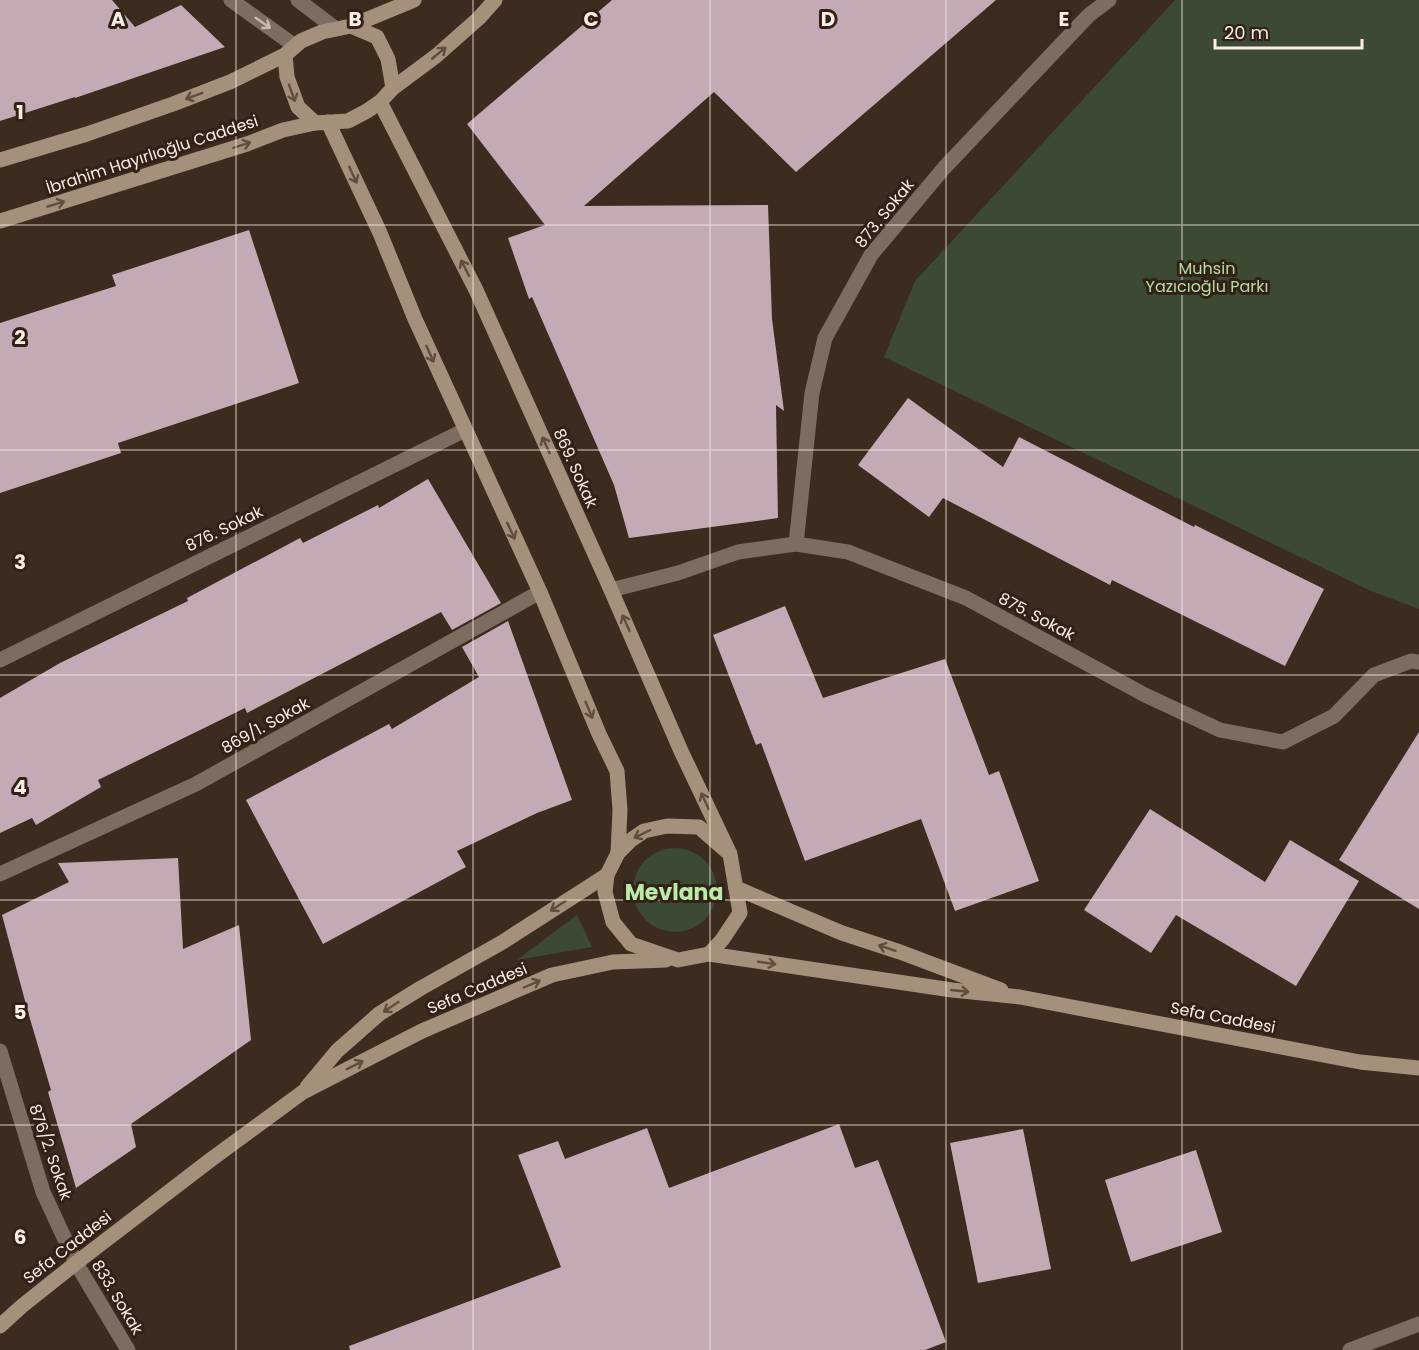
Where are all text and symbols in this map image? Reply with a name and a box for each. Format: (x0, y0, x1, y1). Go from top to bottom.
text: A (111, 5, 126, 33)
text: B (348, 5, 362, 33)
text: C (583, 5, 599, 33)
text: D (821, 5, 835, 33)
text: E (1059, 5, 1069, 33)
scale bar (1215, 12, 1362, 50)
one-way arrow (254, 17, 271, 29)
text: 20 m (1224, 20, 1269, 45)
one-way arrow (431, 46, 447, 59)
one-way arrow (288, 83, 299, 102)
one-way arrow (185, 91, 204, 102)
text: 1 (16, 98, 24, 126)
street label: İbrahim Hayırlıoğlu Caddesi (43, 109, 261, 200)
one-way arrow (232, 139, 251, 150)
one-way arrow (347, 165, 359, 183)
street label: 873. Sokak (849, 173, 920, 253)
one-way arrow (46, 198, 65, 209)
park label: Muhsin Yazıcıoğlu Parkı (1146, 257, 1268, 298)
one-way arrow (459, 260, 471, 277)
text: 2 (14, 323, 26, 351)
one-way arrow (425, 344, 437, 362)
street label: 869. Sokak (548, 425, 604, 512)
one-way arrow (540, 437, 552, 455)
street label: 876. Sokak (182, 499, 267, 557)
one-way arrow (506, 522, 518, 540)
text: 3 (14, 548, 26, 576)
street label: 875. Sokak (995, 587, 1080, 647)
one-way arrow (620, 615, 631, 633)
street label: 869/1. Sokak (217, 691, 314, 759)
one-way arrow (584, 700, 595, 719)
text: 4 (13, 773, 27, 801)
one-way arrow (699, 793, 711, 811)
one-way arrow (633, 829, 651, 841)
district label: Mevlana (625, 877, 723, 908)
one-way arrow (549, 900, 566, 913)
one-way arrow (878, 941, 897, 952)
street label: Sefa Caddesi (424, 957, 531, 1020)
one-way arrow (756, 958, 776, 969)
one-way arrow (523, 978, 541, 989)
one-way arrow (949, 986, 969, 997)
street label: Sefa Caddesi (1168, 996, 1277, 1039)
text: 5 (14, 998, 27, 1026)
one-way arrow (383, 1001, 400, 1013)
one-way arrow (346, 1059, 364, 1070)
street label: 876/2. Sokak (23, 1101, 78, 1204)
street label: Sefa Caddesi (18, 1205, 116, 1289)
text: 6 (14, 1223, 26, 1251)
street label: 833. Sokak (86, 1256, 149, 1340)

